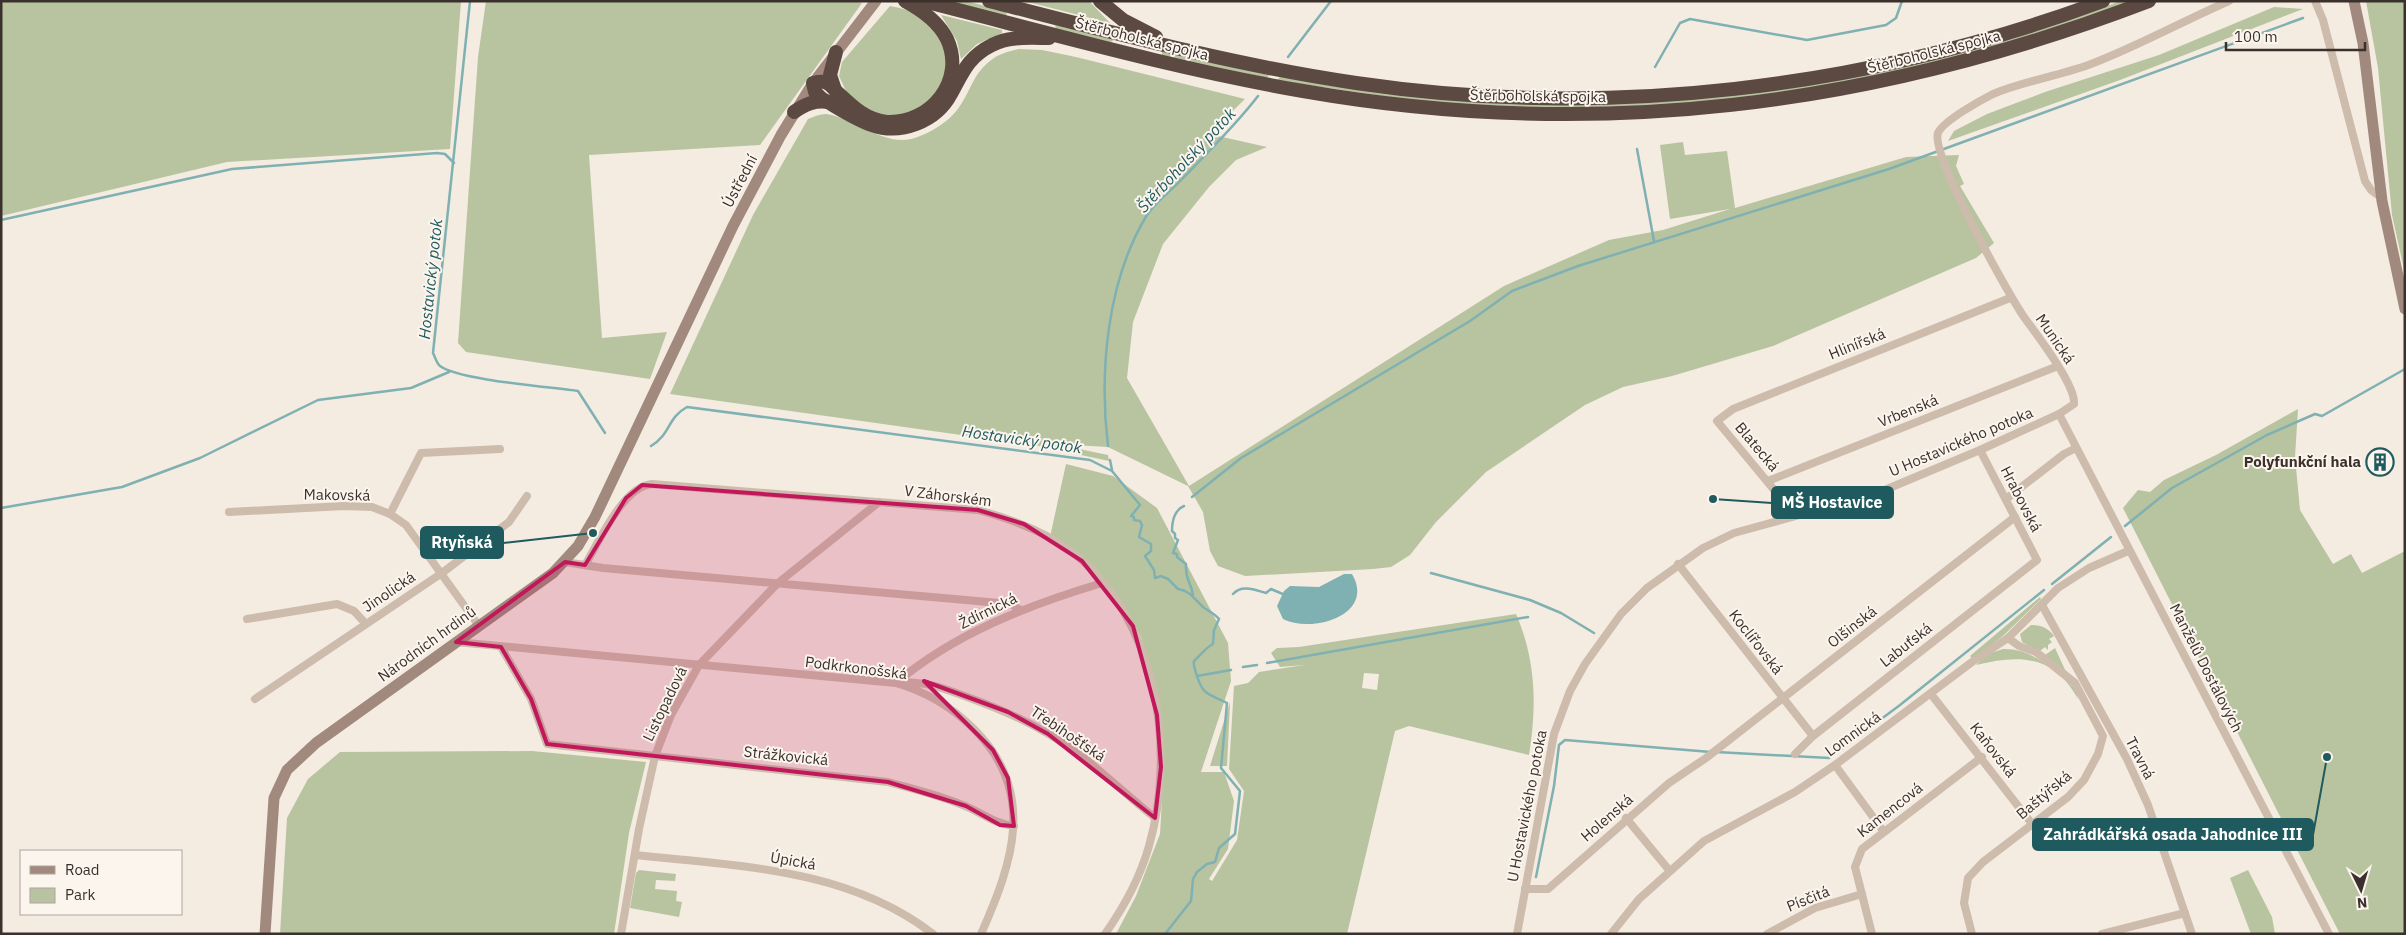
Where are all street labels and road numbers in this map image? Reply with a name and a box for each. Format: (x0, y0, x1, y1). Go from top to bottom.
street label: Štěrboholská spojka (1074, 13, 1211, 64)
street label: Štěrboholská spojka (1865, 26, 2002, 77)
street label: Štěrboholská spojka (1470, 85, 1606, 106)
street label: Ústřední (718, 151, 762, 211)
street label: Munická (2032, 310, 2079, 367)
street label: Hlinířská (1826, 324, 1888, 363)
street label: Vrbenská (1875, 390, 1941, 431)
street label: U Hostavického potoka (1886, 403, 2036, 480)
street label: Blatecká (1731, 418, 1784, 475)
street label: Hrabovská (1997, 463, 2046, 535)
street label: V Záhorském (903, 481, 993, 510)
street label: Makovská (304, 484, 370, 505)
street label: Jinolická (359, 567, 419, 616)
street label: Ždírnická (956, 588, 1020, 633)
street label: Manželů Dostálových (2166, 600, 2247, 735)
street label: Olšinská (1823, 601, 1880, 652)
street label: Národních hrdinů (374, 602, 479, 686)
street label: Koclířovská (1725, 605, 1788, 678)
street label: Labuťská (1876, 618, 1936, 671)
street label: Podkrkonošská (804, 652, 908, 683)
street label: Listopadová (638, 663, 691, 744)
street label: Třebihošťská (1027, 702, 1109, 766)
street label: Lomnická (1821, 707, 1884, 760)
street label: Kaňovská (1966, 718, 2021, 781)
street label: U Hostavického potoka (1502, 728, 1551, 884)
street label: Travná (2122, 733, 2159, 782)
street label: Strážkovická (743, 742, 829, 769)
street label: Baštýřská (2012, 766, 2075, 823)
street label: Kamencová (1853, 778, 1926, 841)
street label: Holenská (1577, 790, 1637, 845)
street label: Úpická (769, 847, 817, 874)
street label: Písčitá (1784, 881, 1832, 916)

